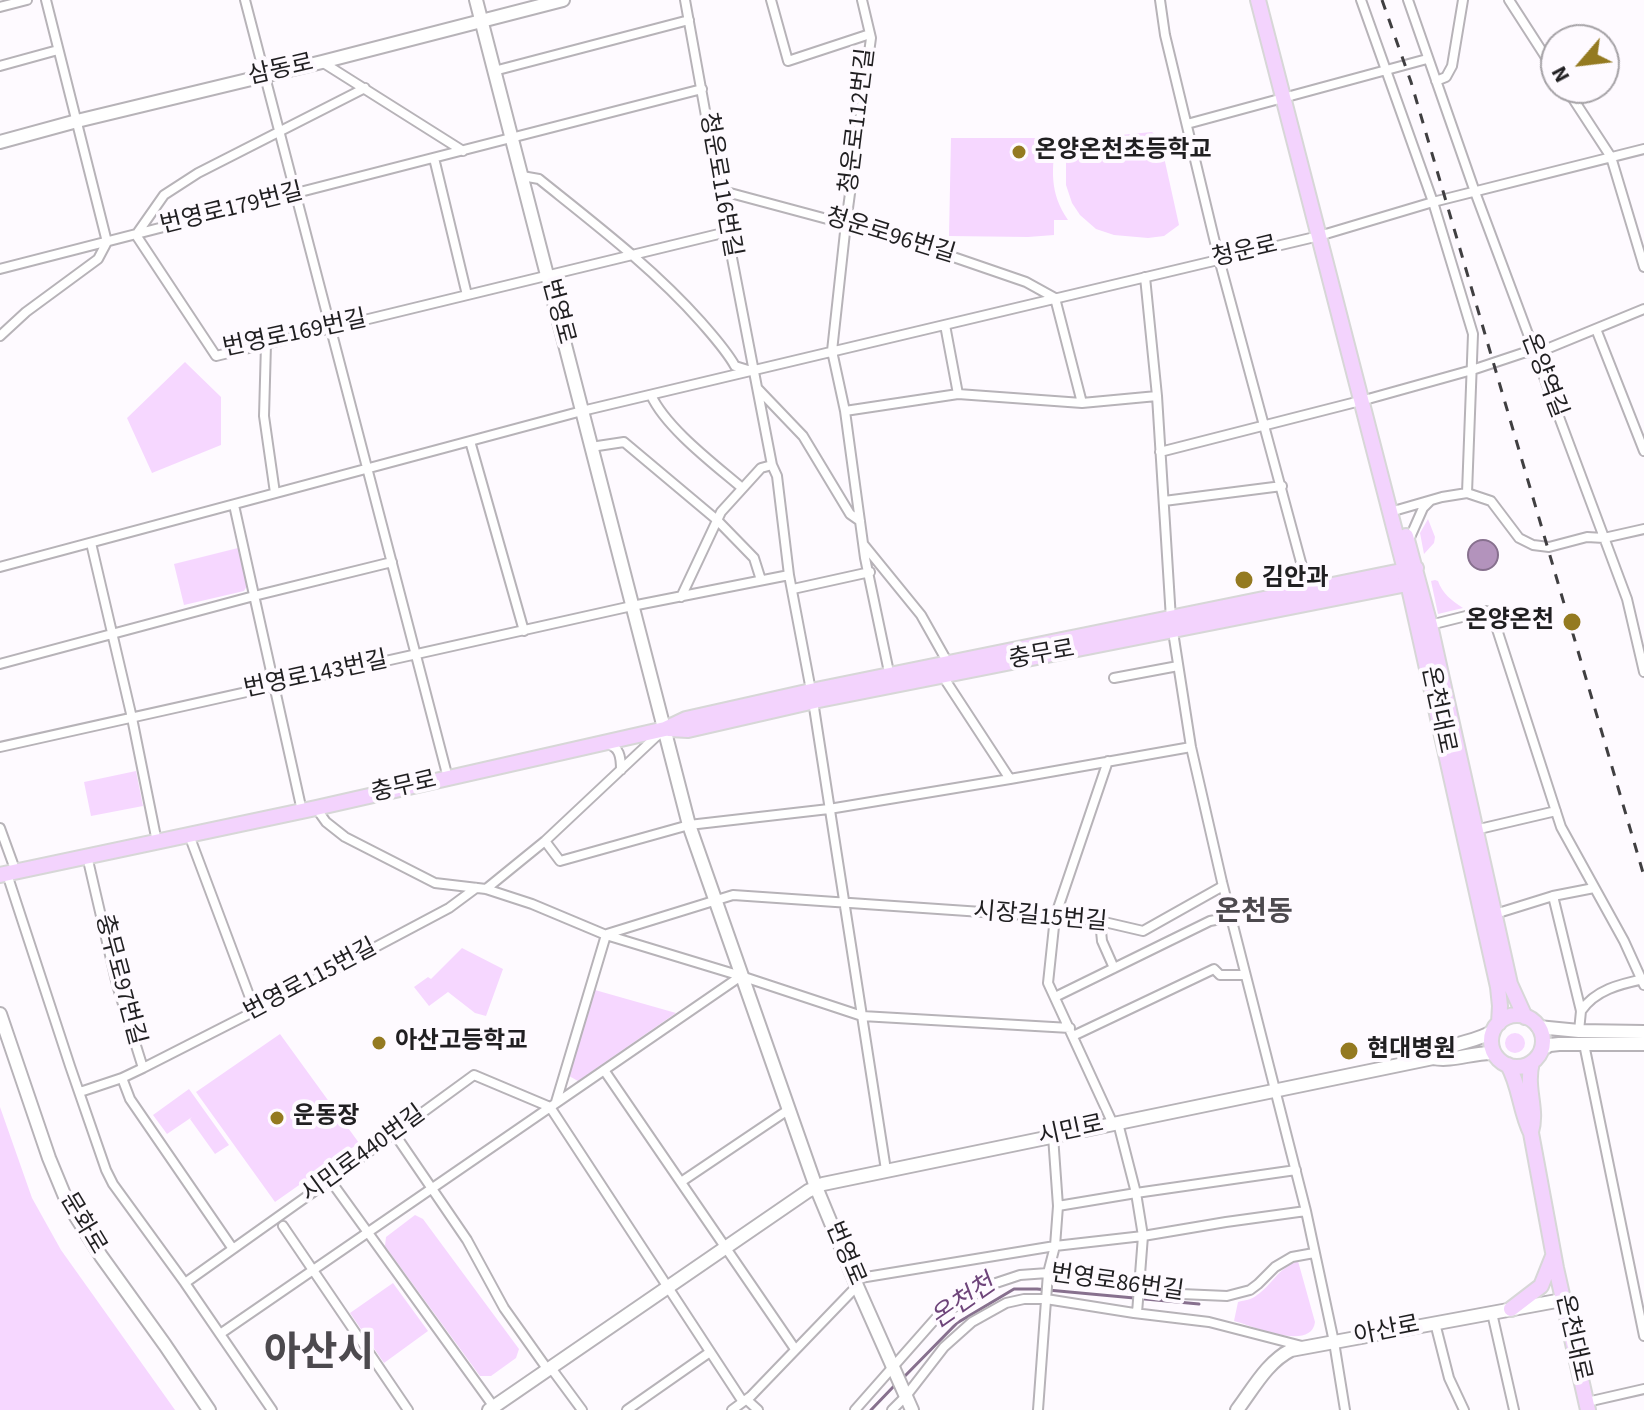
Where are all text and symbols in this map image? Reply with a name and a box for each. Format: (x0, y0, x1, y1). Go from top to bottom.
north arrow (1540, 24, 1620, 104)
street label: 청운로112번길 (836, 47, 882, 195)
street label: 삼동로 (245, 50, 317, 92)
text: N (1543, 60, 1578, 88)
street label: 청운로116번길 (692, 111, 746, 259)
place label: 온양온천초등학교 (1035, 138, 1212, 166)
marker: 온양온천초등학교 (1010, 143, 1028, 161)
street label: 번영로179번길 (158, 178, 306, 242)
street label: 청운로96번길 (822, 204, 958, 270)
street label: 청운로 (1209, 232, 1281, 274)
street label: 번영로 (535, 276, 579, 348)
street label: 번영로169번길 (221, 306, 369, 364)
street label: 온양역길 (1514, 330, 1572, 422)
place label: 김안과 (1262, 566, 1328, 594)
marker: 김안과 (1233, 569, 1255, 591)
place label: 온양온천 (1466, 608, 1554, 636)
marker: 온양온천 (1561, 611, 1583, 633)
street label: 충무로 (1007, 636, 1077, 676)
street label: 번영로143번길 (242, 647, 390, 705)
street label: 온천대로 (1414, 664, 1460, 756)
street label: 충무로 (368, 767, 440, 809)
district label: 온천동 (1215, 897, 1293, 931)
street label: 시장길15번길 (972, 898, 1108, 938)
street label: 충무로97번길 (88, 911, 150, 1049)
street label: 번영로115번길 (240, 934, 382, 1028)
place label: 아산고등학교 (395, 1029, 527, 1057)
marker: 아산고등학교 (370, 1034, 388, 1052)
place label: 현대병원 (1367, 1037, 1455, 1065)
marker: 현대병원 (1338, 1040, 1360, 1062)
street label: 시민로440번길 (296, 1100, 432, 1210)
place label: 운동장 (293, 1104, 359, 1132)
marker: 운동장 (268, 1109, 286, 1127)
street label: 시민로 (1036, 1111, 1106, 1153)
street label: 문화로 (53, 1188, 111, 1260)
street label: 번영로 (818, 1218, 870, 1290)
street label: 번영로86번길 (1049, 1260, 1185, 1308)
water label: 온천천 (926, 1270, 1002, 1336)
street label: 온천대로 (1548, 1292, 1596, 1384)
street label: 아산로 (1352, 1312, 1422, 1352)
district label: 아산시 (264, 1332, 374, 1380)

